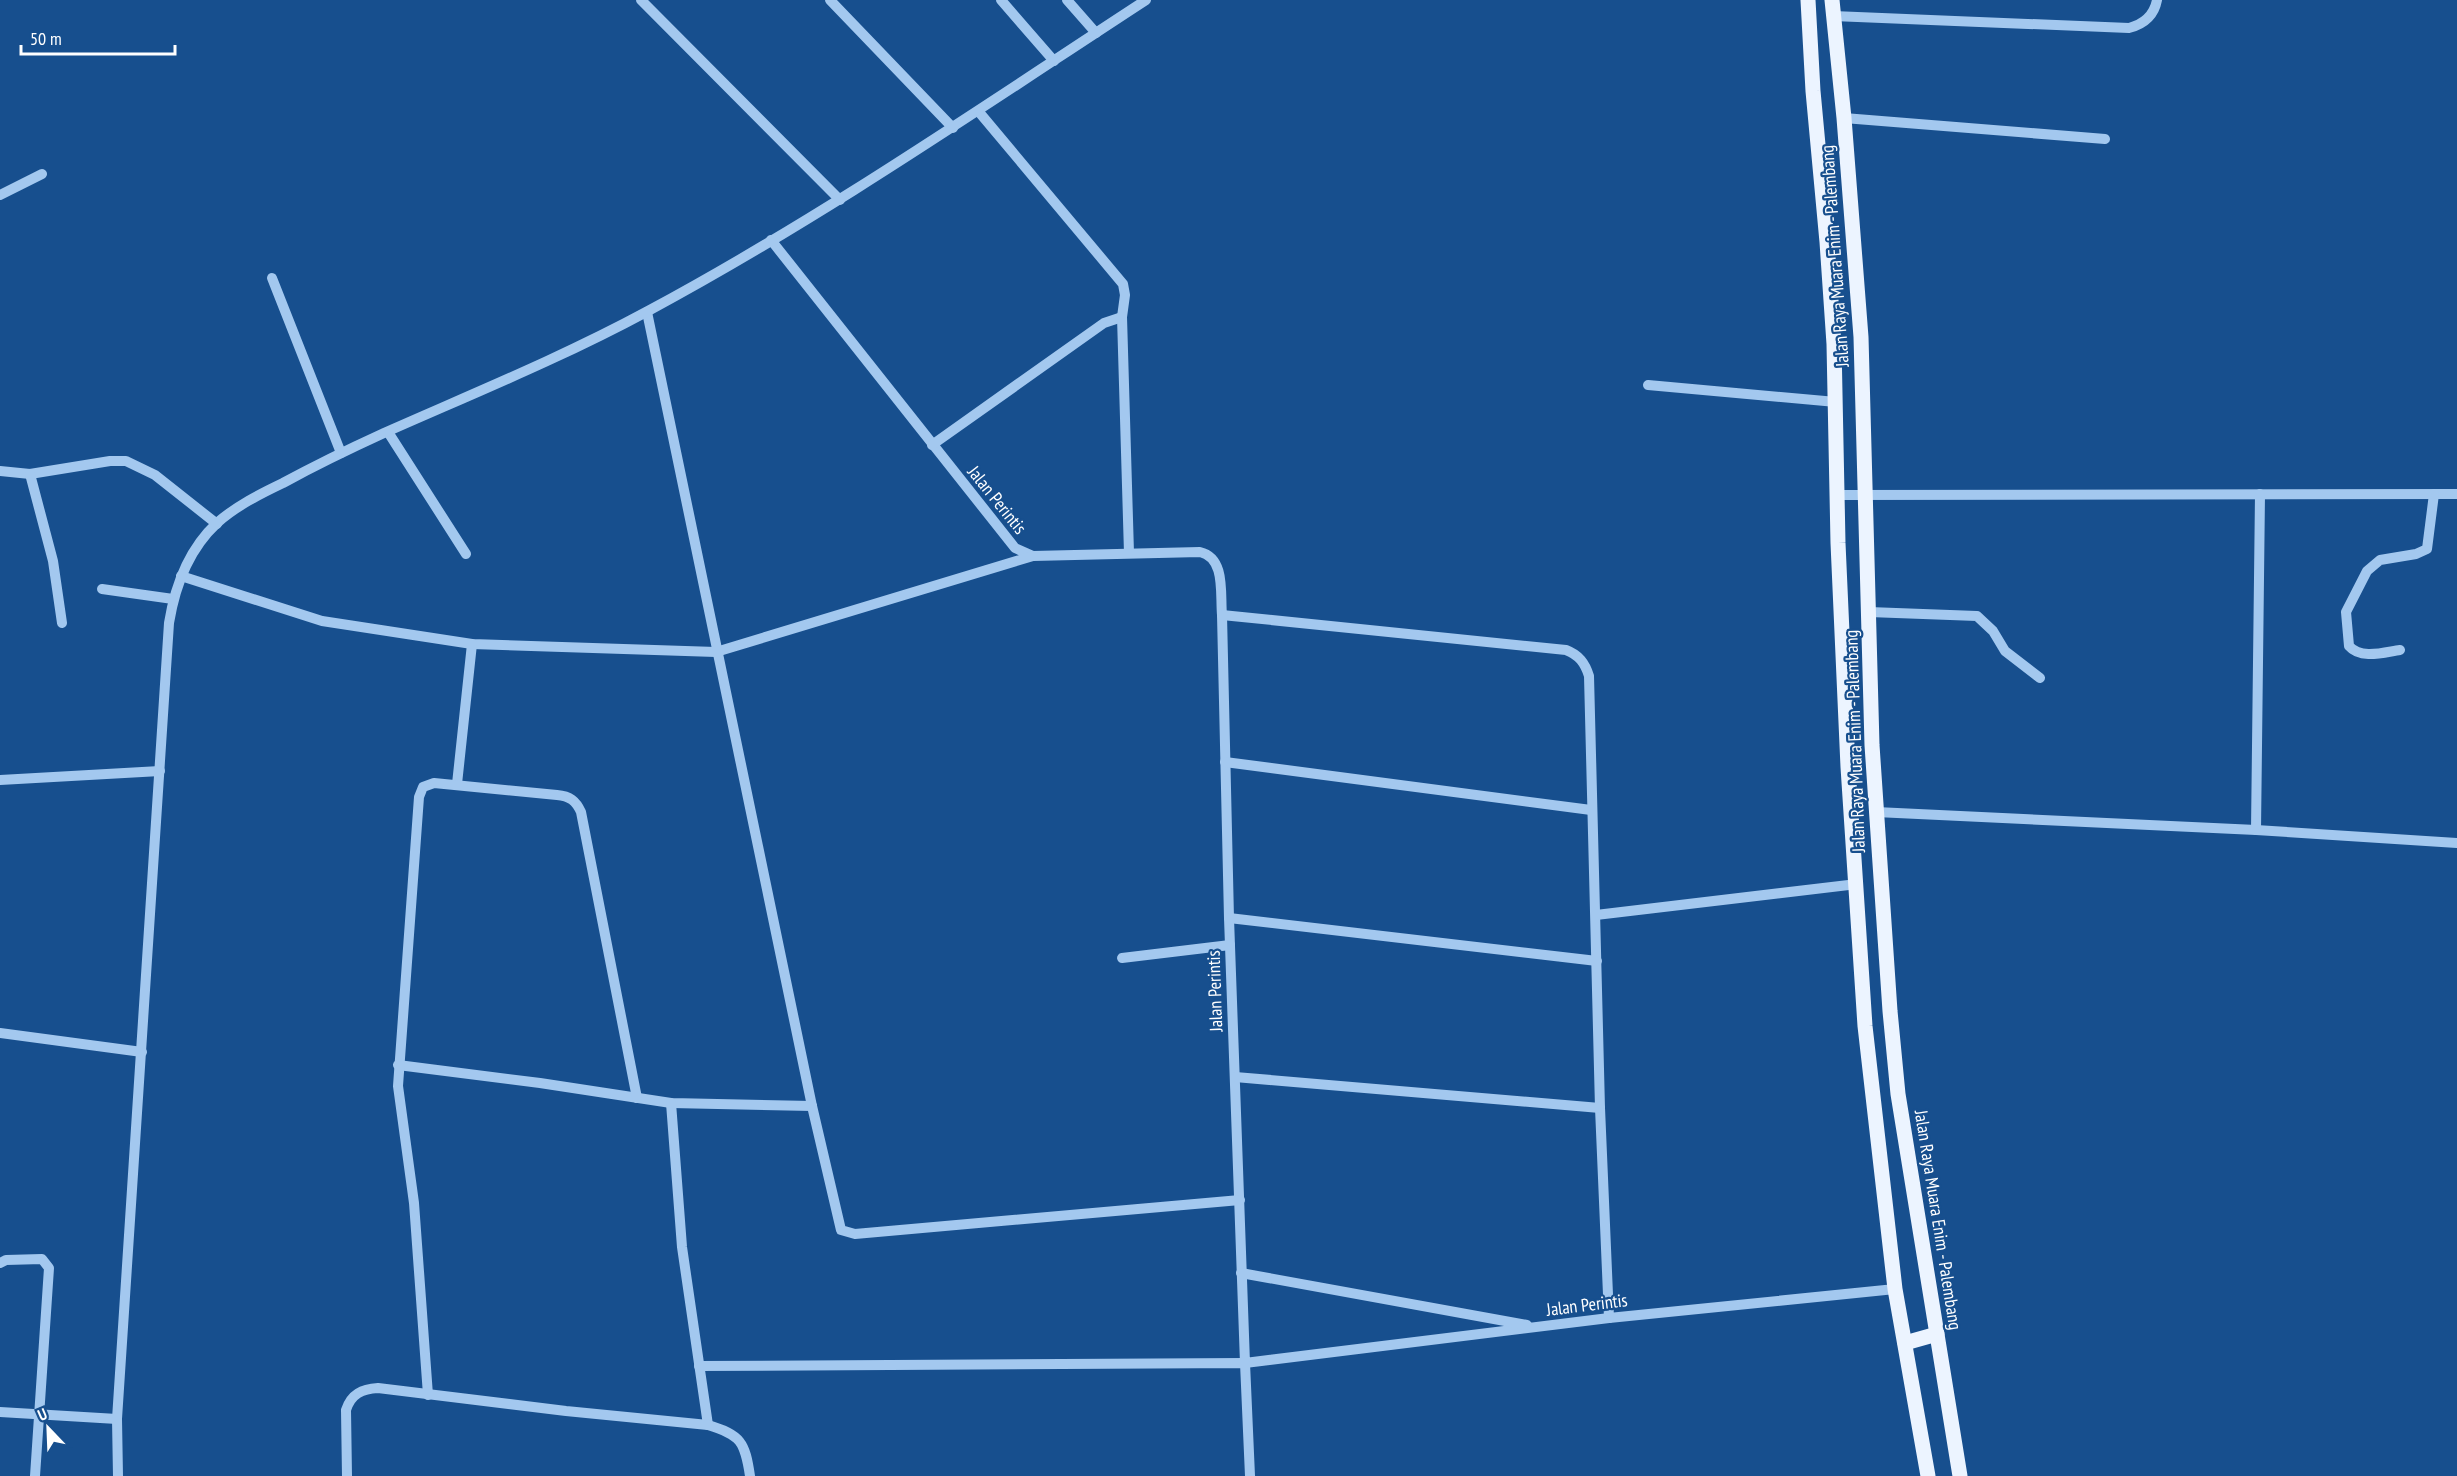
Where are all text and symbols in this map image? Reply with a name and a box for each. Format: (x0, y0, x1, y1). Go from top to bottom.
scale bar (21, 18, 176, 56)
text: 50 m (30, 27, 62, 50)
street label: Jalan Raya Muara Enim - Palembang (1815, 144, 1854, 369)
street label: Jalan Perintis (962, 460, 1032, 539)
street label: Jalan Raya Muara Enim - Palembang (1839, 630, 1870, 854)
street label: Jalan Perintis (1202, 950, 1227, 1033)
street label: Jalan Raya Muara Enim - Palembang (1910, 1107, 1967, 1332)
street label: Jalan Perintis (1544, 1288, 1629, 1321)
north arrow (18, 1398, 78, 1458)
text: U (34, 1403, 50, 1425)

